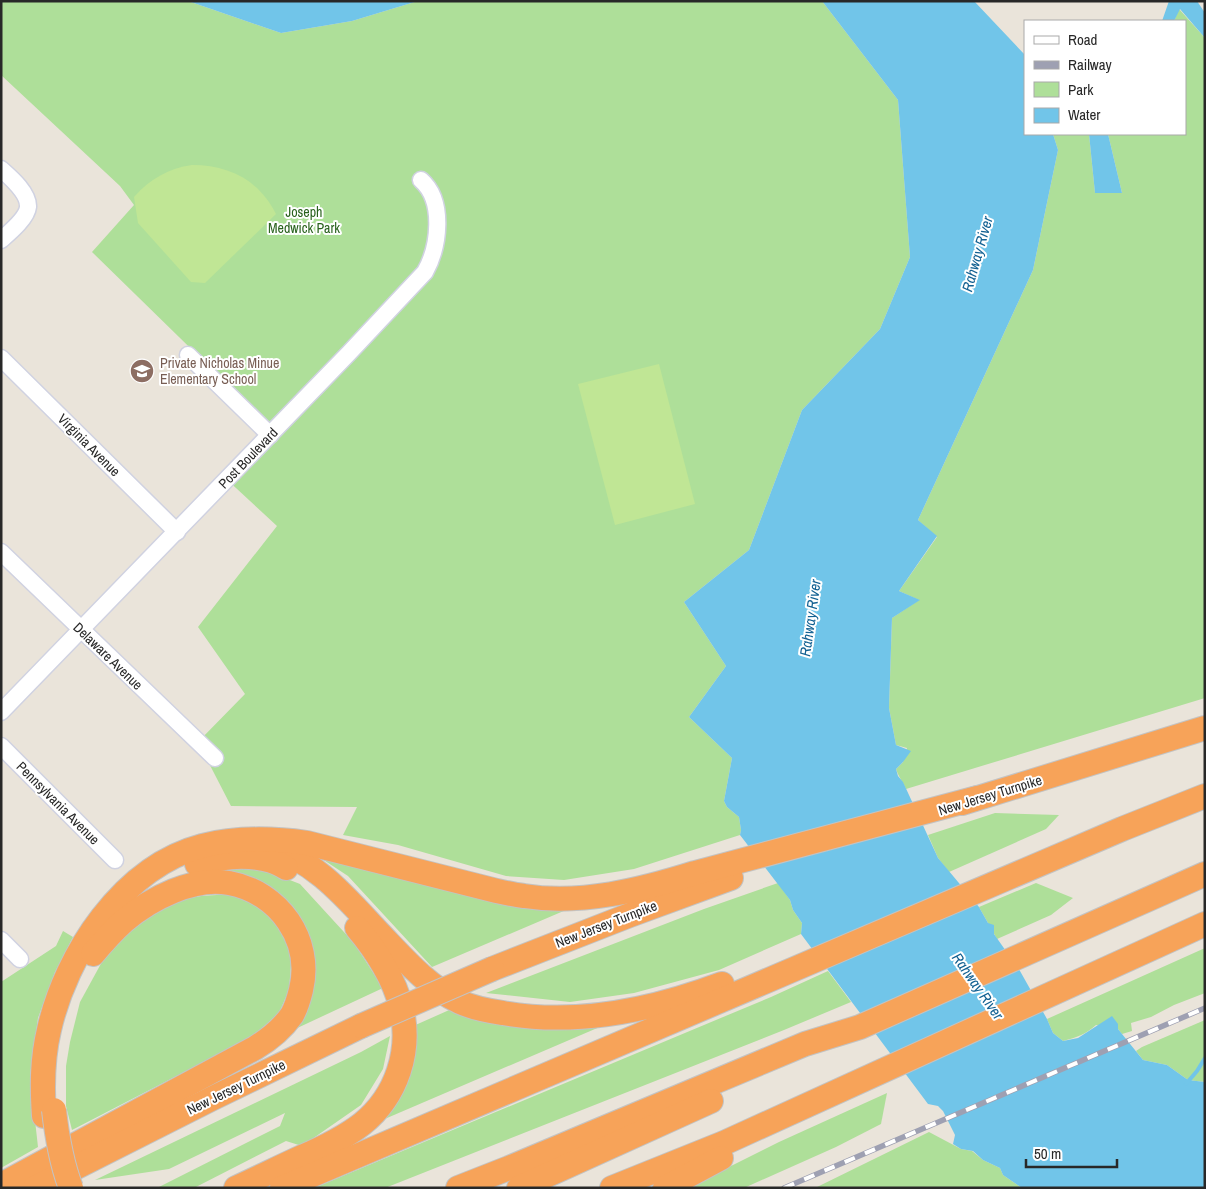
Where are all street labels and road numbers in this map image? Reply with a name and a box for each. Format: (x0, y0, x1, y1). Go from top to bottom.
street label: Virginia Avenue (54, 410, 124, 480)
street label: Post Boulevard (214, 424, 282, 492)
street label: Delaware Avenue (69, 618, 147, 694)
street label: Pennsylvania Avenue (13, 758, 103, 848)
street label: New Jersey Turnpike (936, 771, 1044, 819)
street label: New Jersey Turnpike (553, 896, 659, 952)
street label: New Jersey Turnpike (184, 1055, 288, 1119)

